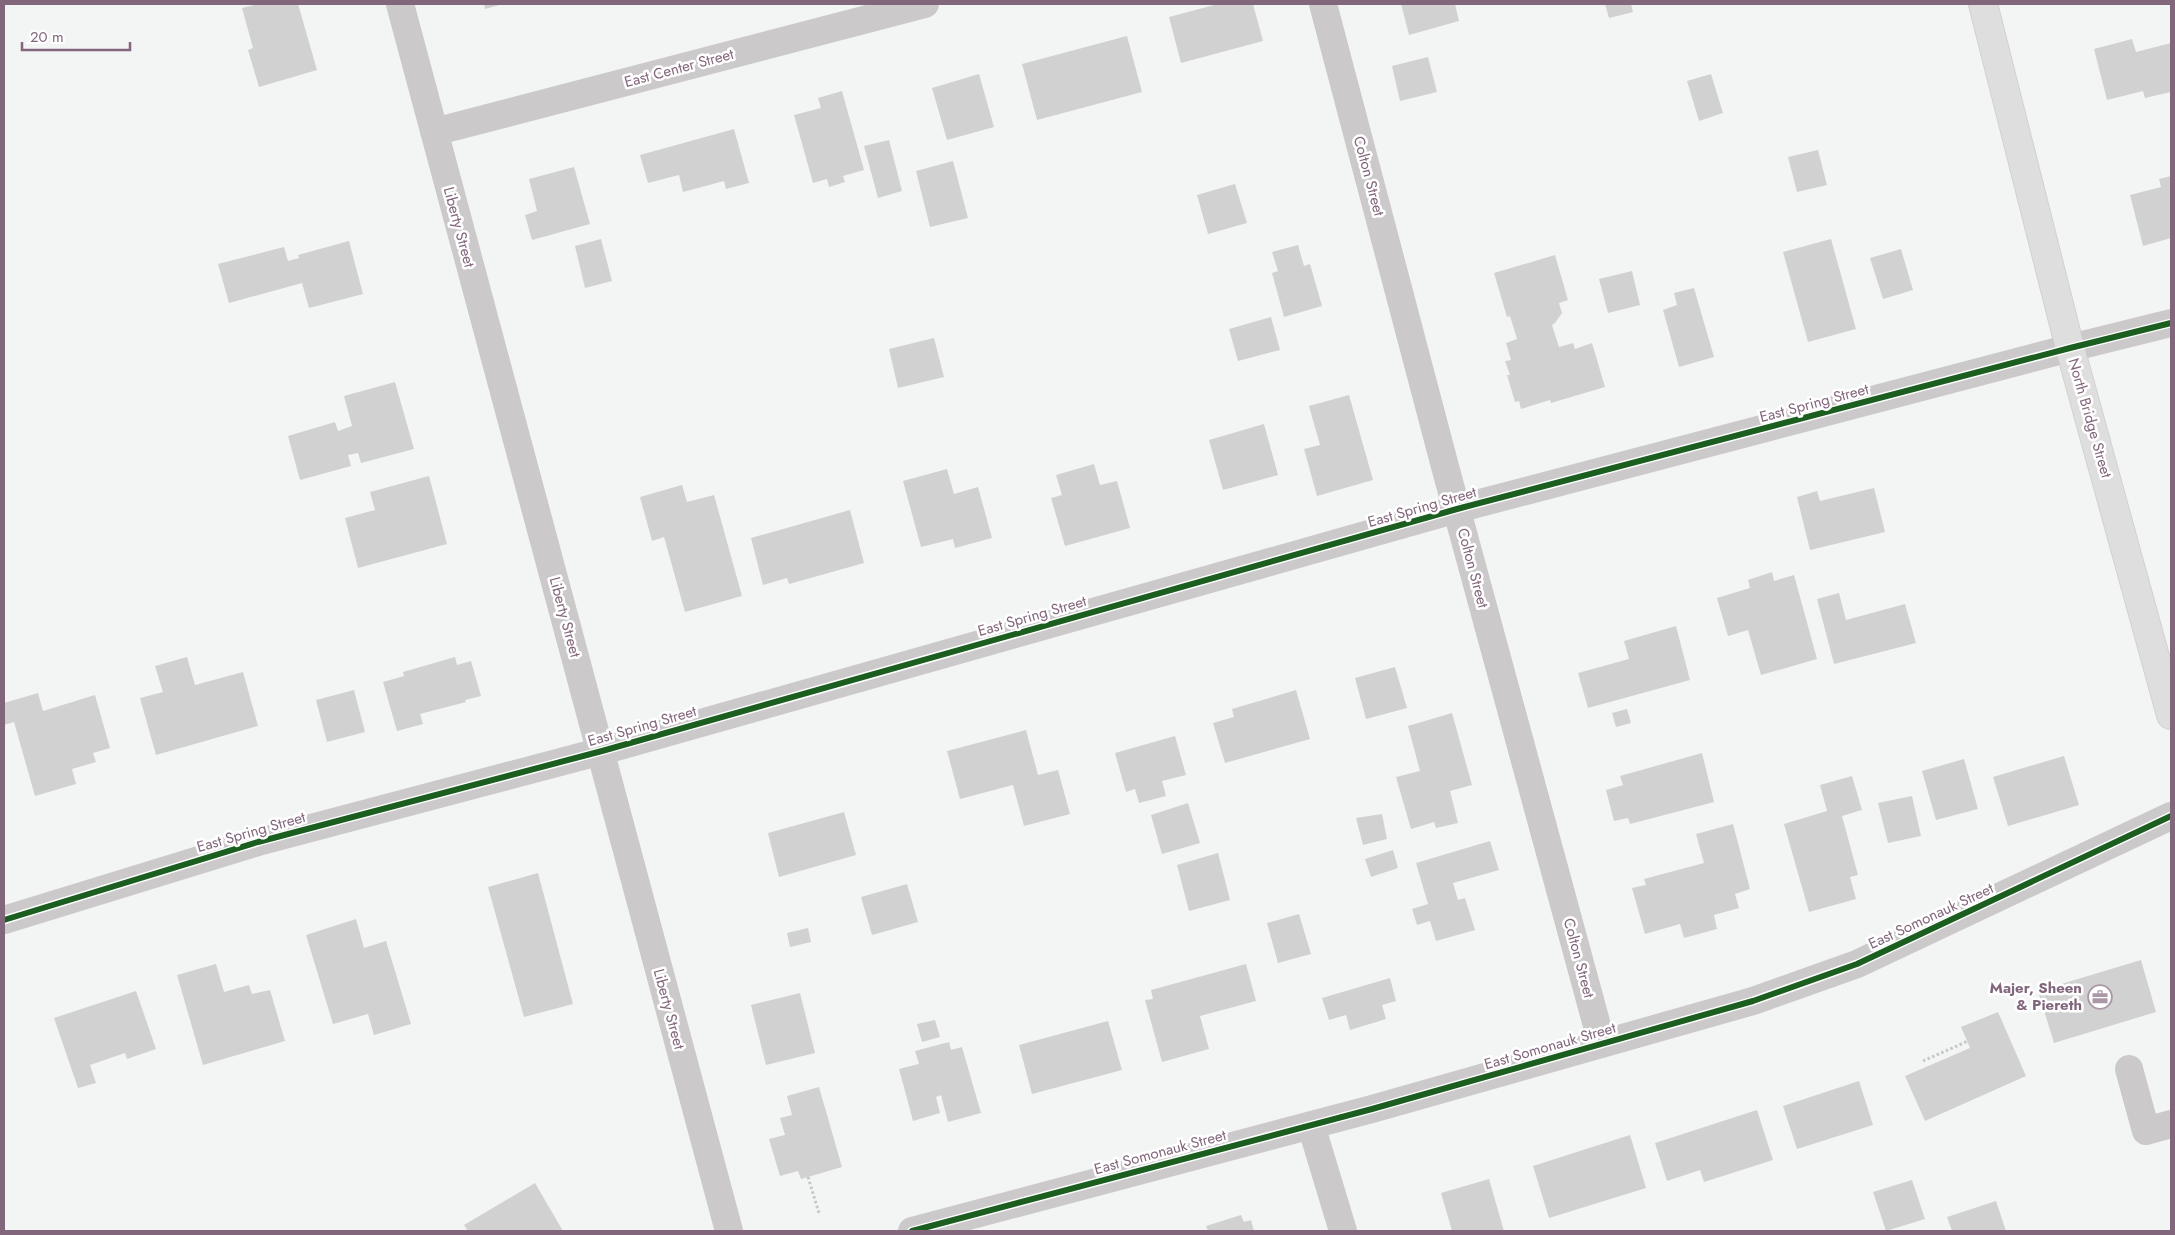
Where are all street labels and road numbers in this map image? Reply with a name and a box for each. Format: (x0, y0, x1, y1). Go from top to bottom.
street label: East Center Street (622, 43, 736, 93)
street label: Colton Street (1348, 134, 1390, 219)
street label: Liberty Street (438, 184, 480, 270)
street label: North Bridge Street (2062, 356, 2118, 481)
street label: East Spring Street (1757, 378, 1871, 428)
street label: East Spring Street (1365, 481, 1479, 533)
street label: Colton Street (1452, 526, 1494, 611)
street label: Liberty Street (544, 574, 586, 660)
street label: East Spring Street (975, 590, 1089, 642)
street label: East Spring Street (585, 700, 699, 752)
street label: East Spring Street (194, 806, 308, 858)
street label: East Somonauk Street (1865, 877, 1998, 955)
street label: Colton Street (1558, 916, 1600, 1001)
street label: Liberty Street (648, 966, 690, 1052)
street label: East Somonauk Street (1482, 1017, 1619, 1075)
street label: East Somonauk Street (1092, 1124, 1229, 1180)

